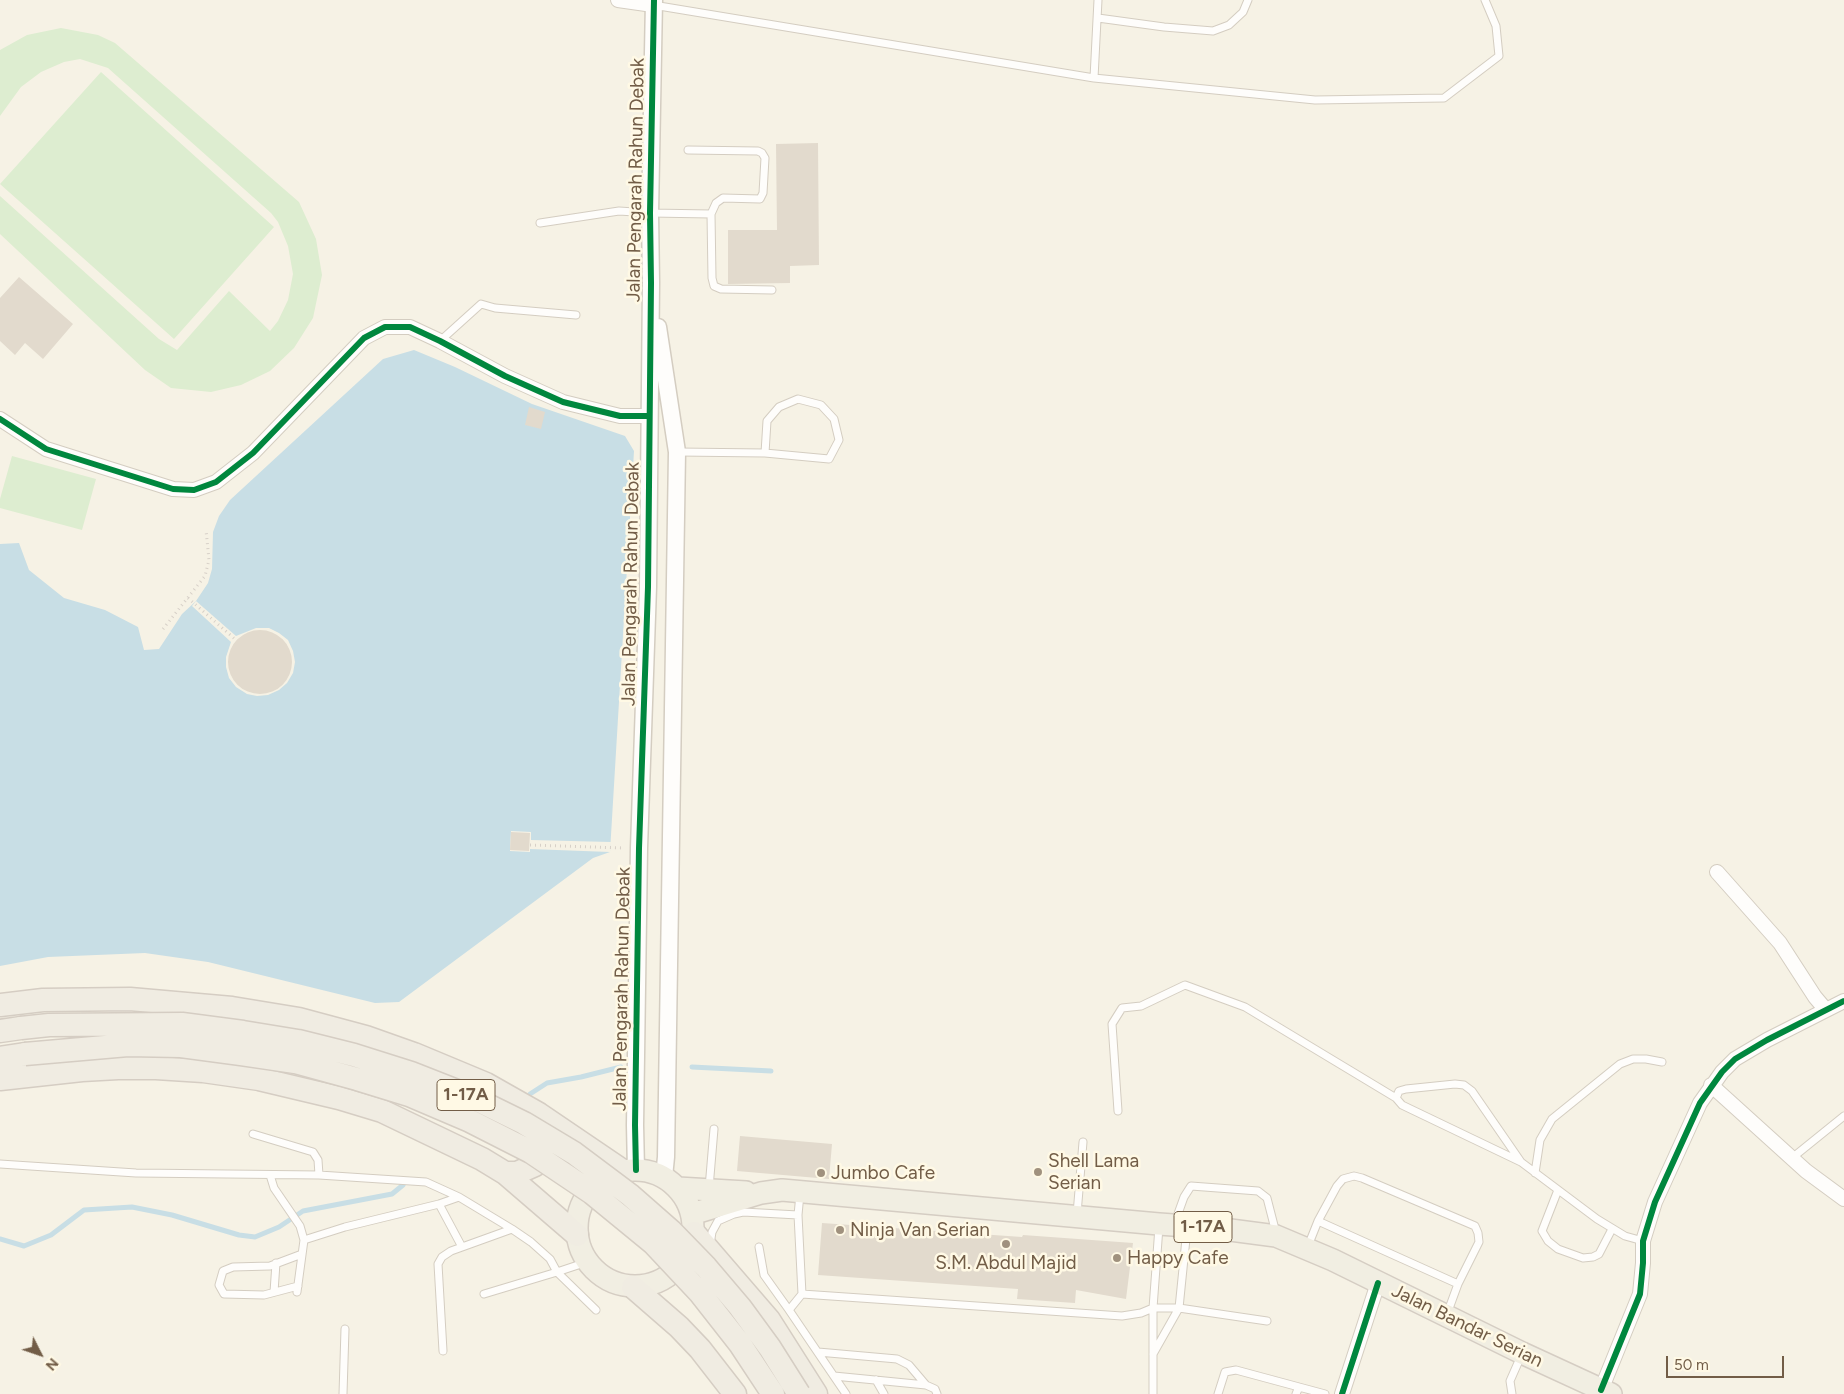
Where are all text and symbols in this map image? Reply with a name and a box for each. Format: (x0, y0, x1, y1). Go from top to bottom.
street label: Jalan Pengarah Rahun Debak (622, 58, 650, 302)
street label: Jalan Pengarah Rahun Debak (617, 462, 645, 706)
street label: Jalan Pengarah Rahun Debak (608, 867, 636, 1111)
road number: 1-17A (437, 1080, 495, 1110)
place label: Shell Lama Serian (1048, 1150, 1139, 1194)
place label: Jumbo Cafe (831, 1162, 935, 1184)
marker: Shell Lama Serian (1032, 1166, 1044, 1178)
marker: Jumbo Cafe (815, 1167, 827, 1179)
road number: 1-17A (1174, 1212, 1232, 1242)
place label: Ninja Van Serian (850, 1219, 990, 1241)
marker: Ninja Van Serian (834, 1224, 846, 1236)
marker: S.M. Abdul Majid (1000, 1238, 1012, 1250)
place label: Happy Cafe (1127, 1247, 1229, 1269)
place label: S.M. Abdul Majid (935, 1252, 1077, 1274)
marker: Happy Cafe (1111, 1252, 1123, 1264)
street label: Jalan Bandar Serian (1388, 1279, 1546, 1373)
north arrow (15, 1329, 65, 1379)
scale bar (1669, 1346, 1786, 1378)
text: N (42, 1355, 62, 1374)
text: 50 m (1674, 1356, 1709, 1374)

